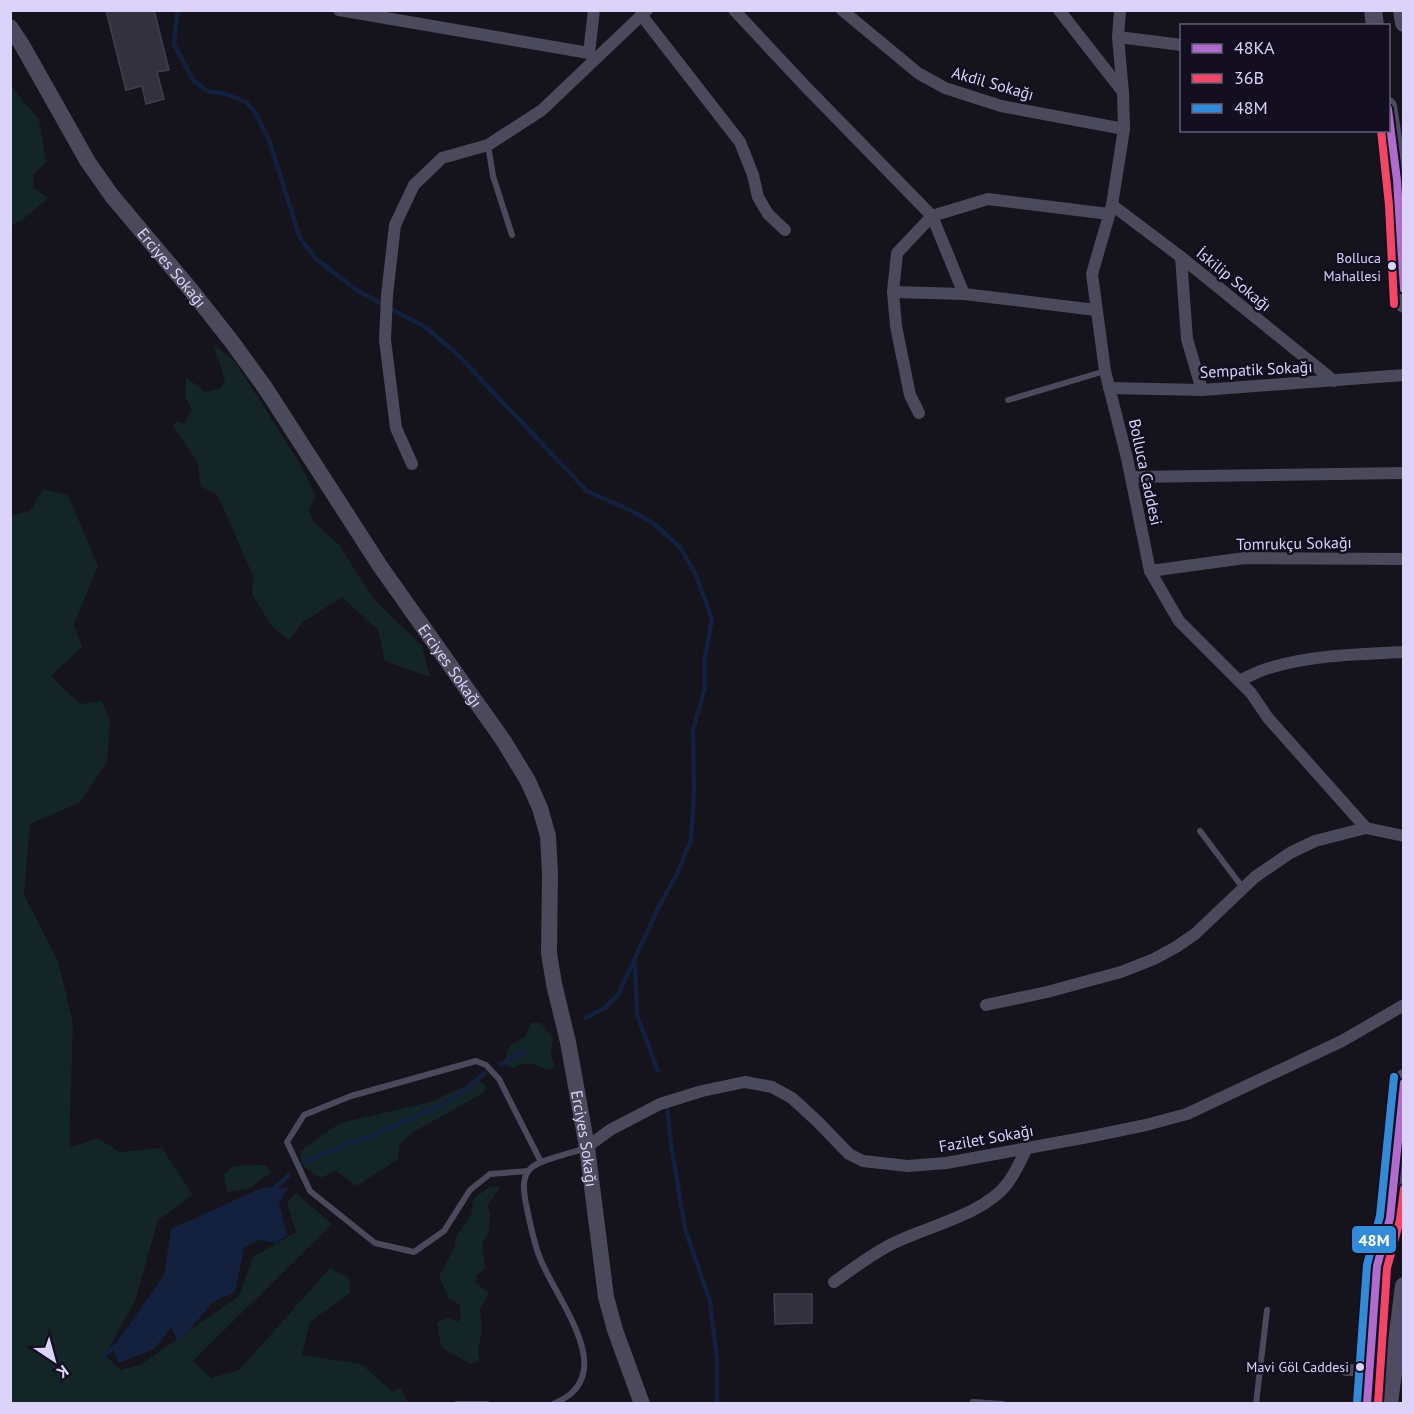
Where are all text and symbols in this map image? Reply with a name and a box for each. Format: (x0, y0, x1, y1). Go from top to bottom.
legend (1180, 24, 1390, 132)
text: 48KA (1234, 36, 1275, 59)
street label: Akdil Sokağı (950, 62, 1036, 104)
text: 36B (1234, 66, 1264, 89)
text: 48M (1234, 96, 1268, 119)
street label: Erciyes Sokağı (133, 224, 211, 311)
street label: İskilip Sokağı (1192, 243, 1276, 315)
place label: Bolluca Mahallesi (1323, 249, 1381, 285)
marker: Bolluca Mahallesi (1386, 260, 1398, 272)
street label: Sempatik Sokağı (1199, 356, 1313, 382)
street label: Bolluca Caddesi (1125, 417, 1167, 527)
street label: Tomrukçu Sokağı (1236, 532, 1352, 554)
street label: Erciyes Sokağı (414, 620, 487, 711)
street label: Erciyes Sokağı (567, 1089, 602, 1188)
street label: Fazilet Sokağı (937, 1120, 1035, 1156)
line badge: 48M (1351, 1225, 1397, 1254)
text: 48M (1359, 1230, 1389, 1250)
north arrow (24, 1330, 84, 1390)
place label: Mavi Göl Caddesi (1246, 1358, 1349, 1376)
text: K (53, 1361, 73, 1383)
marker: Mavi Göl Caddesi (1354, 1361, 1366, 1373)

